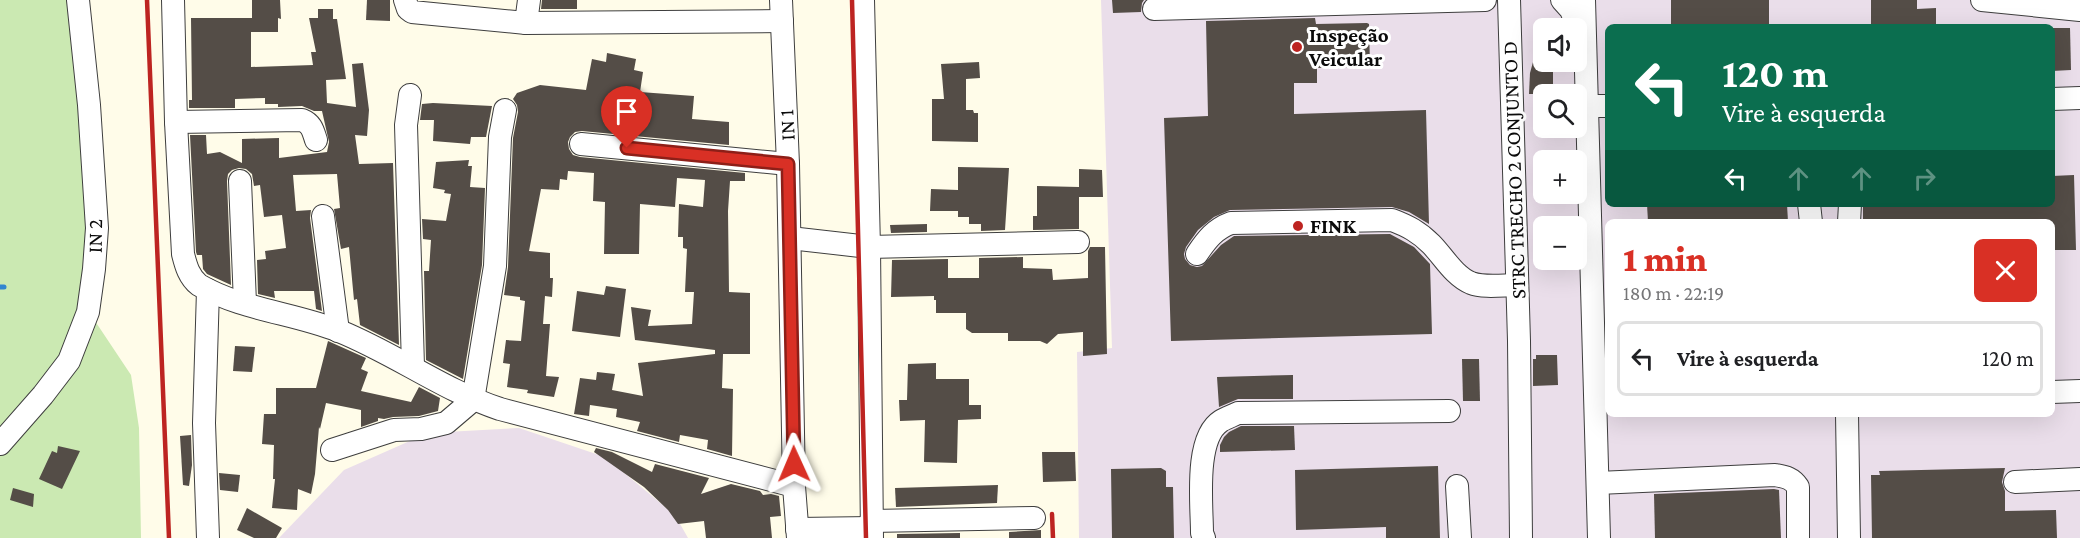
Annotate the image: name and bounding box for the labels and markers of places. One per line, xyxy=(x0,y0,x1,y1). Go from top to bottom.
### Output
place label: Inspeção Veicular xyxy=(1308,23,1389,71)
marker: Inspeção Veicular xyxy=(1290,40,1304,54)
pin xyxy=(601,86,652,148)
place label: FINK xyxy=(1310,214,1356,238)
marker: FINK xyxy=(1291,219,1305,233)

